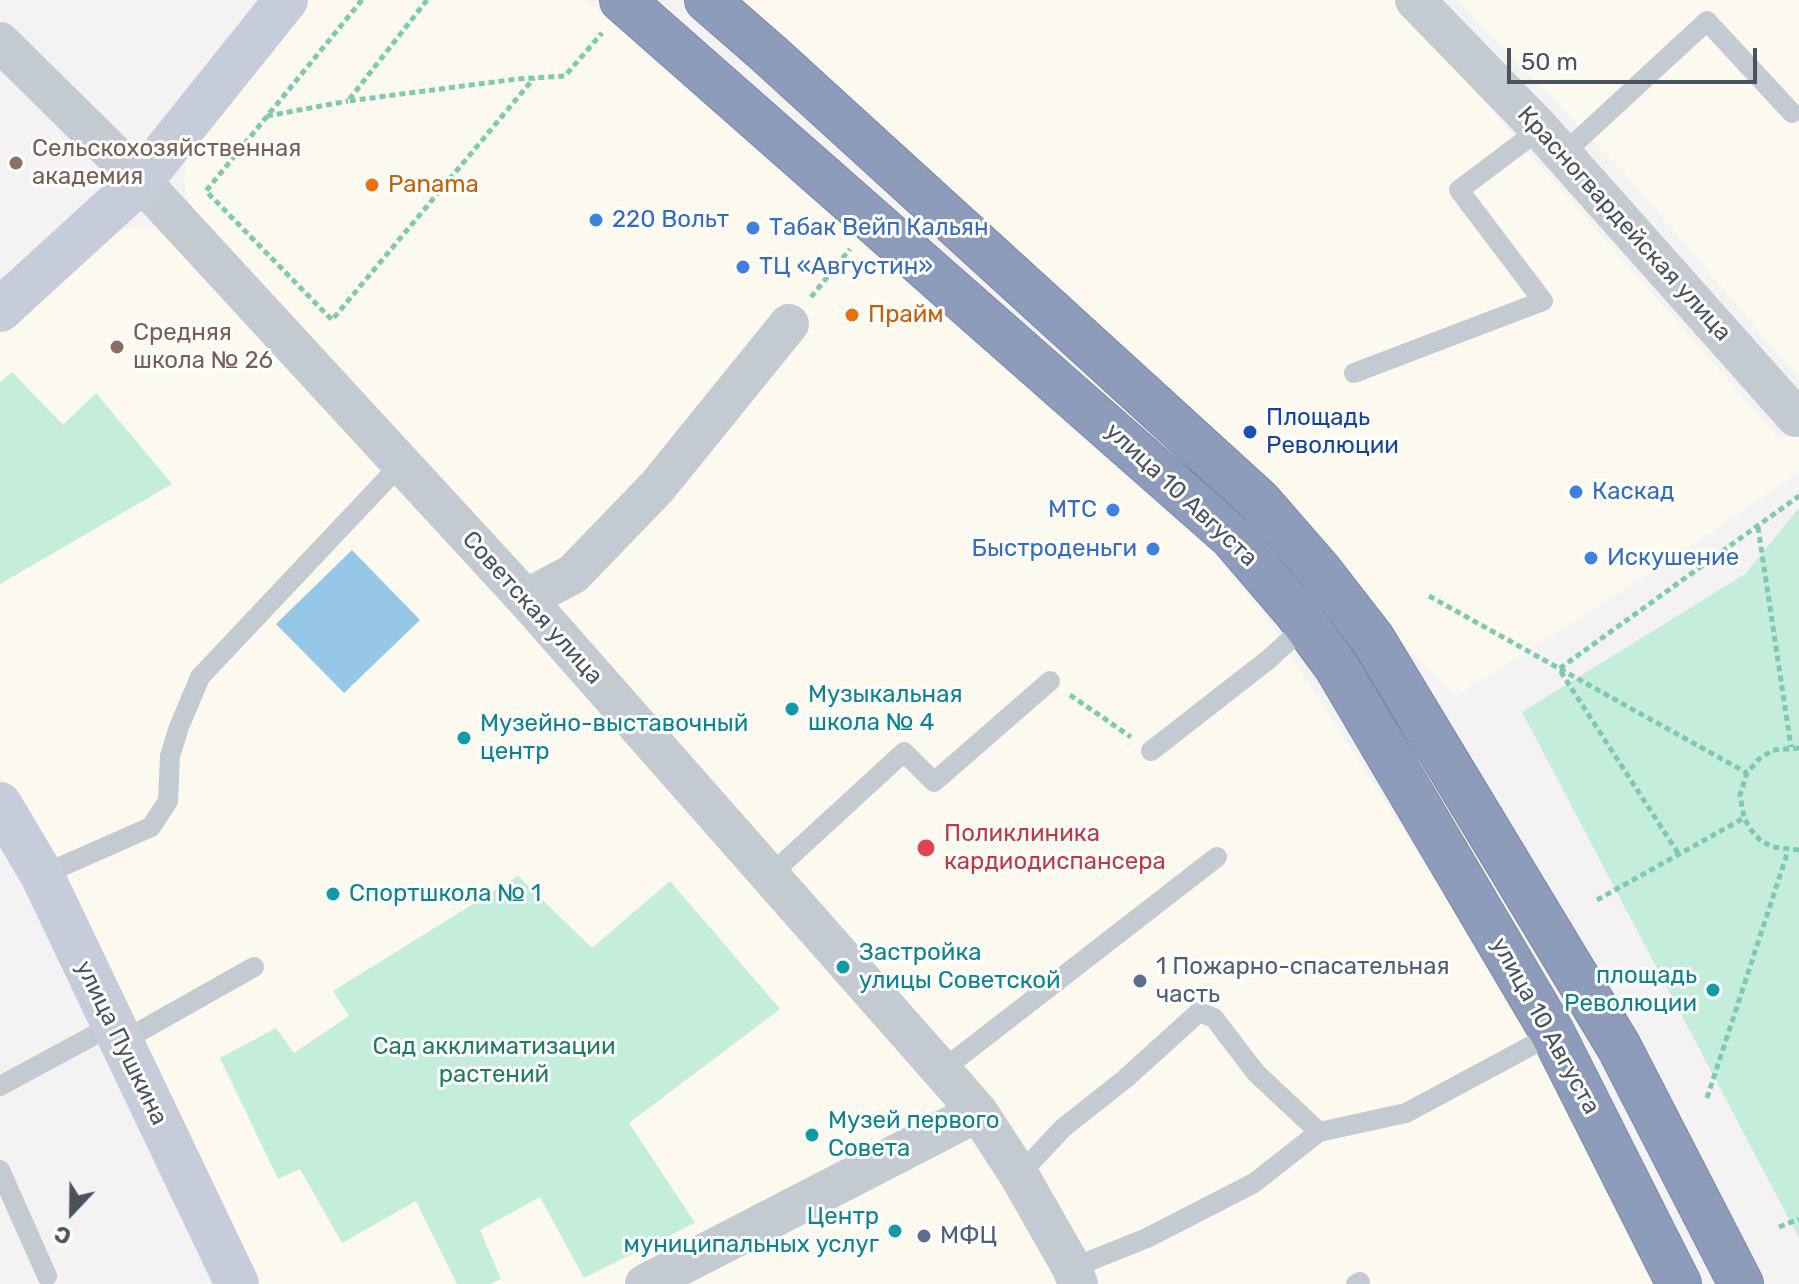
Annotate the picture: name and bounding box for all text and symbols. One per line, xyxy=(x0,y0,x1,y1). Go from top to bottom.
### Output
scale bar xyxy=(1511,32,1761,82)
text: 50 m xyxy=(1521,48,1578,76)
street label: Красногвардейская улица xyxy=(1511,101,1737,347)
place label: Сельскохозяйственная академия xyxy=(32,135,301,191)
marker: Сельскохозяйственная академия xyxy=(7,154,25,172)
place label: Panama xyxy=(388,171,479,199)
marker: Panama xyxy=(363,176,381,194)
place label: 220 Вольт xyxy=(612,206,729,234)
marker: 220 Вольт xyxy=(587,211,605,229)
place label: Табак Вейп Кальян xyxy=(769,214,989,242)
marker: Табак Вейп Кальян xyxy=(744,219,762,237)
place label: ТЦ «Августин» xyxy=(759,253,933,281)
marker: ТЦ «Августин» xyxy=(734,258,752,276)
place label: Прайм xyxy=(868,301,944,329)
marker: Прайм xyxy=(843,306,861,324)
place label: Средняя школа № 26 xyxy=(133,319,273,375)
marker: Средняя школа № 26 xyxy=(108,338,126,356)
place label: Площадь Революции xyxy=(1266,404,1399,460)
street label: улица 10 Августа xyxy=(1099,417,1263,573)
marker: Площадь Революции xyxy=(1241,423,1259,441)
place label: Каскад xyxy=(1592,478,1674,506)
marker: Каскад xyxy=(1567,483,1585,501)
place label: МТС xyxy=(1048,496,1097,524)
marker: МТС xyxy=(1104,501,1122,519)
street label: Советская улица xyxy=(456,525,608,691)
place label: Быстроденьги xyxy=(972,535,1137,563)
marker: Быстроденьги xyxy=(1144,540,1162,558)
place label: Искушение xyxy=(1607,544,1739,572)
marker: Искушение xyxy=(1582,549,1600,567)
place label: Музыкальная школа № 4 xyxy=(808,681,962,737)
marker: Музыкальная школа № 4 xyxy=(783,700,801,718)
place label: Музейно-выставочный центр xyxy=(480,710,748,766)
marker: Музейно-выставочный центр xyxy=(455,729,473,747)
place label: Поликлиника кардиодиспансера xyxy=(944,820,1166,876)
marker: Поликлиника кардиодиспансера xyxy=(915,837,937,859)
place label: Спортшкола № 1 xyxy=(349,880,541,908)
marker: Спортшкола № 1 xyxy=(324,885,342,903)
street label: улица 10 Августа xyxy=(1484,933,1606,1119)
place label: Застройка улицы Советской xyxy=(859,939,1061,995)
place label: 1 Пожарно-спасательная часть xyxy=(1156,953,1450,1009)
street label: улица Пушкина xyxy=(69,956,173,1130)
marker: Застройка улицы Советской xyxy=(834,958,852,976)
place label: площадь Революции xyxy=(1564,962,1697,1018)
marker: 1 Пожарно-спасательная часть xyxy=(1131,972,1149,990)
marker: площадь Революции xyxy=(1704,981,1722,999)
park label: Сад акклиматизации растений xyxy=(372,1033,616,1089)
place label: Музей первого Совета xyxy=(828,1107,999,1163)
marker: Музей первого Совета xyxy=(803,1126,821,1144)
north arrow xyxy=(32,1172,112,1252)
place label: Центр муниципальных услуг xyxy=(624,1203,879,1259)
text: С xyxy=(51,1219,75,1250)
marker: Центр муниципальных услуг xyxy=(886,1222,904,1240)
place label: МФЦ xyxy=(940,1222,997,1250)
marker: МФЦ xyxy=(915,1227,933,1245)

